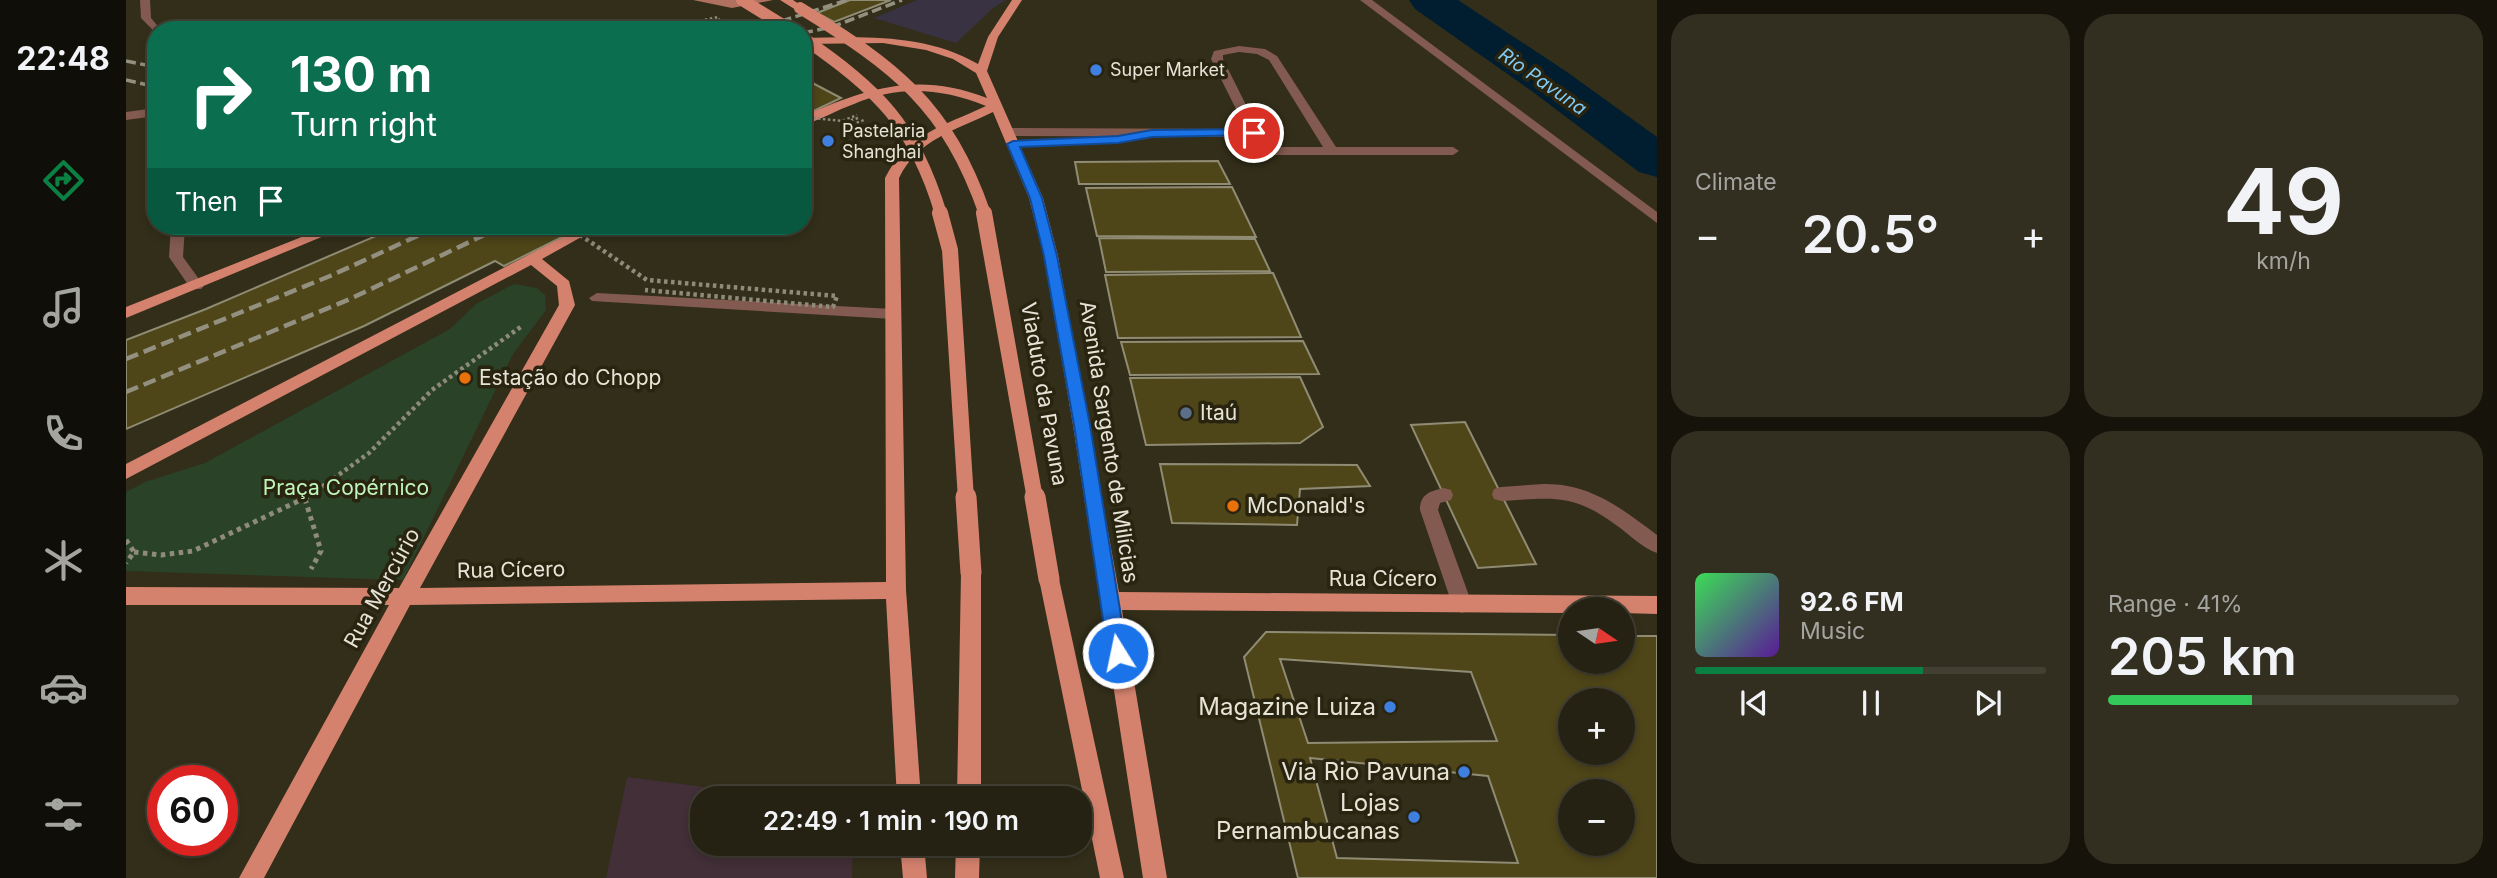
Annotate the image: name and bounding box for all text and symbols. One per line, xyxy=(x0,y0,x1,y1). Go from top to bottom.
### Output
text: 22:48 xyxy=(16,39,110,78)
water label: Rio Pavuna xyxy=(1494,43,1591,120)
text: 130 m xyxy=(290,45,432,104)
icon: right xyxy=(175,49,266,140)
place label: Super Market xyxy=(1110,59,1225,80)
marker: Super Market xyxy=(1088,62,1104,78)
pin xyxy=(1224,103,1284,163)
text: Turn right xyxy=(290,105,437,144)
icon: arrive xyxy=(1235,114,1273,152)
place label: Pastelaria Shanghai xyxy=(842,120,925,162)
marker: Pastelaria Shanghai xyxy=(820,133,836,149)
text: 49 xyxy=(2223,146,2344,256)
icon: directions xyxy=(39,156,88,205)
text: Climate xyxy=(1695,168,1777,196)
icon: arrive xyxy=(252,182,290,220)
text: Then xyxy=(175,186,238,217)
text: 20.5° xyxy=(1802,203,1939,266)
text: − xyxy=(1695,212,1720,258)
text: + xyxy=(2021,212,2046,258)
text: km/h xyxy=(2256,247,2311,275)
icon: music xyxy=(39,283,88,332)
street label: Avenida Sargento de Milícias xyxy=(1075,299,1144,585)
street label: Viaduto da Pavuna xyxy=(1016,300,1073,488)
place label: Estação do Chopp xyxy=(479,365,661,390)
marker: Estação do Chopp xyxy=(457,370,473,386)
place label: Itaú xyxy=(1200,400,1237,425)
marker: Itaú xyxy=(1178,405,1194,421)
icon: phone xyxy=(39,409,88,458)
park label: Praça Copérnico xyxy=(263,475,429,500)
place label: McDonald's xyxy=(1247,493,1365,518)
marker: McDonald's xyxy=(1225,498,1241,514)
street label: Rua Mercúrio xyxy=(338,524,425,652)
icon: climate xyxy=(39,536,88,585)
street label: Rua Cícero xyxy=(457,556,565,583)
street label: Rua Cícero xyxy=(1329,566,1437,591)
text: 92.6 FM xyxy=(1800,586,1904,617)
text: Range · 41% xyxy=(2108,590,2243,618)
north arrow xyxy=(1558,597,1634,674)
map controls xyxy=(1558,597,1635,856)
position arrow xyxy=(1081,616,1155,690)
text: Music xyxy=(1800,617,1865,645)
text: 205 km xyxy=(2108,625,2297,688)
icon: car xyxy=(39,663,88,712)
icon: previous xyxy=(1735,684,1773,722)
icon: pause xyxy=(1852,684,1890,722)
icon: next xyxy=(1969,684,2007,722)
button: + xyxy=(1558,688,1635,765)
place label: Magazine Luiza xyxy=(1198,692,1376,721)
marker: Magazine Luiza xyxy=(1382,699,1398,715)
place label: Via Rio Pavuna xyxy=(1281,757,1450,786)
marker: Via Rio Pavuna xyxy=(1456,764,1472,780)
speed limit sign: 60 xyxy=(147,765,238,856)
button: − xyxy=(1558,779,1635,856)
place label: Lojas Pernambucanas xyxy=(1216,788,1400,845)
icon: filters xyxy=(39,790,88,839)
text: 22:49 · 1 min · 190 m xyxy=(763,805,1019,836)
marker: Lojas Pernambucanas xyxy=(1406,809,1422,825)

